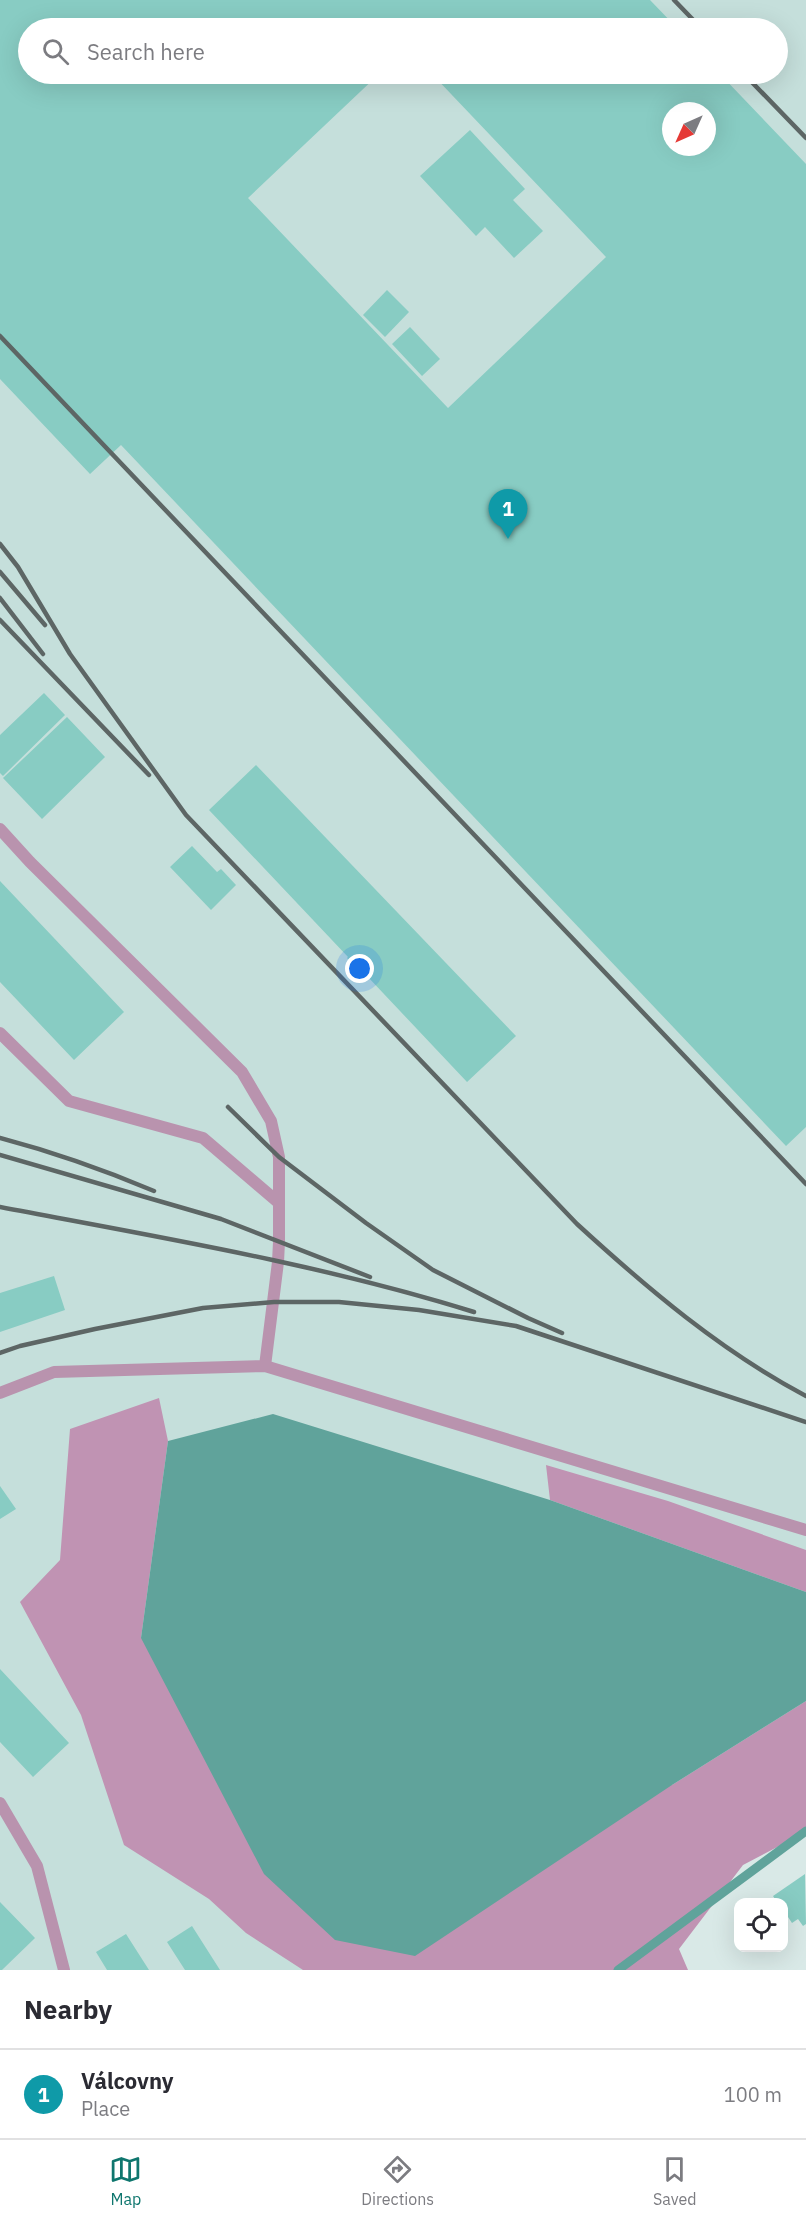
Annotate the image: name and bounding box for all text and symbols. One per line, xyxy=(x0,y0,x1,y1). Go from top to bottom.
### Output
search box xyxy=(18,18,788,84)
icon: search xyxy=(39,35,72,68)
text: Search here xyxy=(87,37,205,66)
north arrow xyxy=(662,102,716,156)
pin: 1 xyxy=(488,490,528,539)
your location xyxy=(345,954,374,983)
map controls xyxy=(734,1898,788,1952)
button: locate xyxy=(734,1898,788,1952)
text: Nearby xyxy=(24,1992,112,2026)
text: Válcovny xyxy=(81,2066,174,2095)
text: 1 xyxy=(38,2081,50,2108)
text: 100 m xyxy=(724,2081,782,2108)
text: Place xyxy=(81,2095,130,2122)
tab: Map xyxy=(109,2153,142,2209)
tab: Directions xyxy=(361,2153,434,2209)
tab: Saved xyxy=(653,2153,697,2209)

